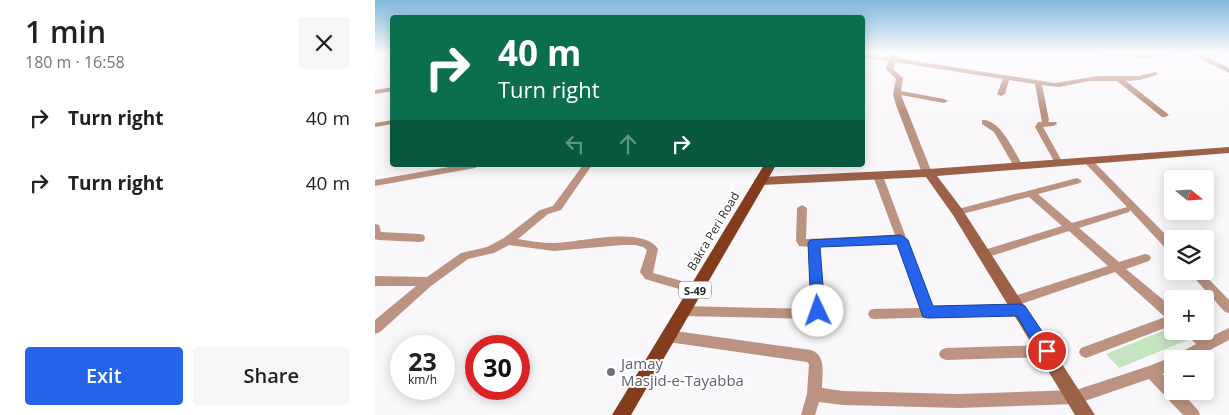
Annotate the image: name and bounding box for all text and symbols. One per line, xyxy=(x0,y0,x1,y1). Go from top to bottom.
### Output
text: 1 min xyxy=(25,11,106,52)
button: close xyxy=(298,17,350,69)
text: 40 m xyxy=(498,29,581,76)
icon: right xyxy=(415,35,480,100)
text: 180 m · 16:58 xyxy=(25,51,125,73)
text: Turn right xyxy=(498,74,600,104)
icon: right xyxy=(25,104,53,132)
text: Turn right xyxy=(68,105,163,131)
text: 40 m xyxy=(306,105,350,131)
icon: left xyxy=(561,130,589,158)
icon: ahead xyxy=(614,130,642,158)
icon: right xyxy=(667,130,695,158)
icon: right xyxy=(25,169,53,197)
text: Turn right xyxy=(68,170,163,196)
text: 40 m xyxy=(306,170,350,196)
north arrow xyxy=(1164,170,1214,220)
map controls xyxy=(1164,170,1214,400)
street label: Bakra Peri Road xyxy=(683,188,743,274)
button: layers xyxy=(1164,230,1214,280)
road number: S-49 xyxy=(679,282,711,298)
position arrow xyxy=(791,284,843,336)
button: + xyxy=(1164,290,1214,340)
pin xyxy=(1026,330,1068,372)
speed limit sign: 30 xyxy=(465,335,530,400)
icon: arrive xyxy=(1033,337,1061,365)
text: 23 xyxy=(408,344,437,378)
button: Exit xyxy=(25,347,183,405)
button: Share xyxy=(193,347,350,405)
button: − xyxy=(1164,350,1214,400)
place label: Jamay Masjid-e-Tayabba xyxy=(619,353,744,390)
marker: Jamay Masjid-e-Tayabba xyxy=(605,366,617,378)
text: km/h xyxy=(408,371,437,388)

